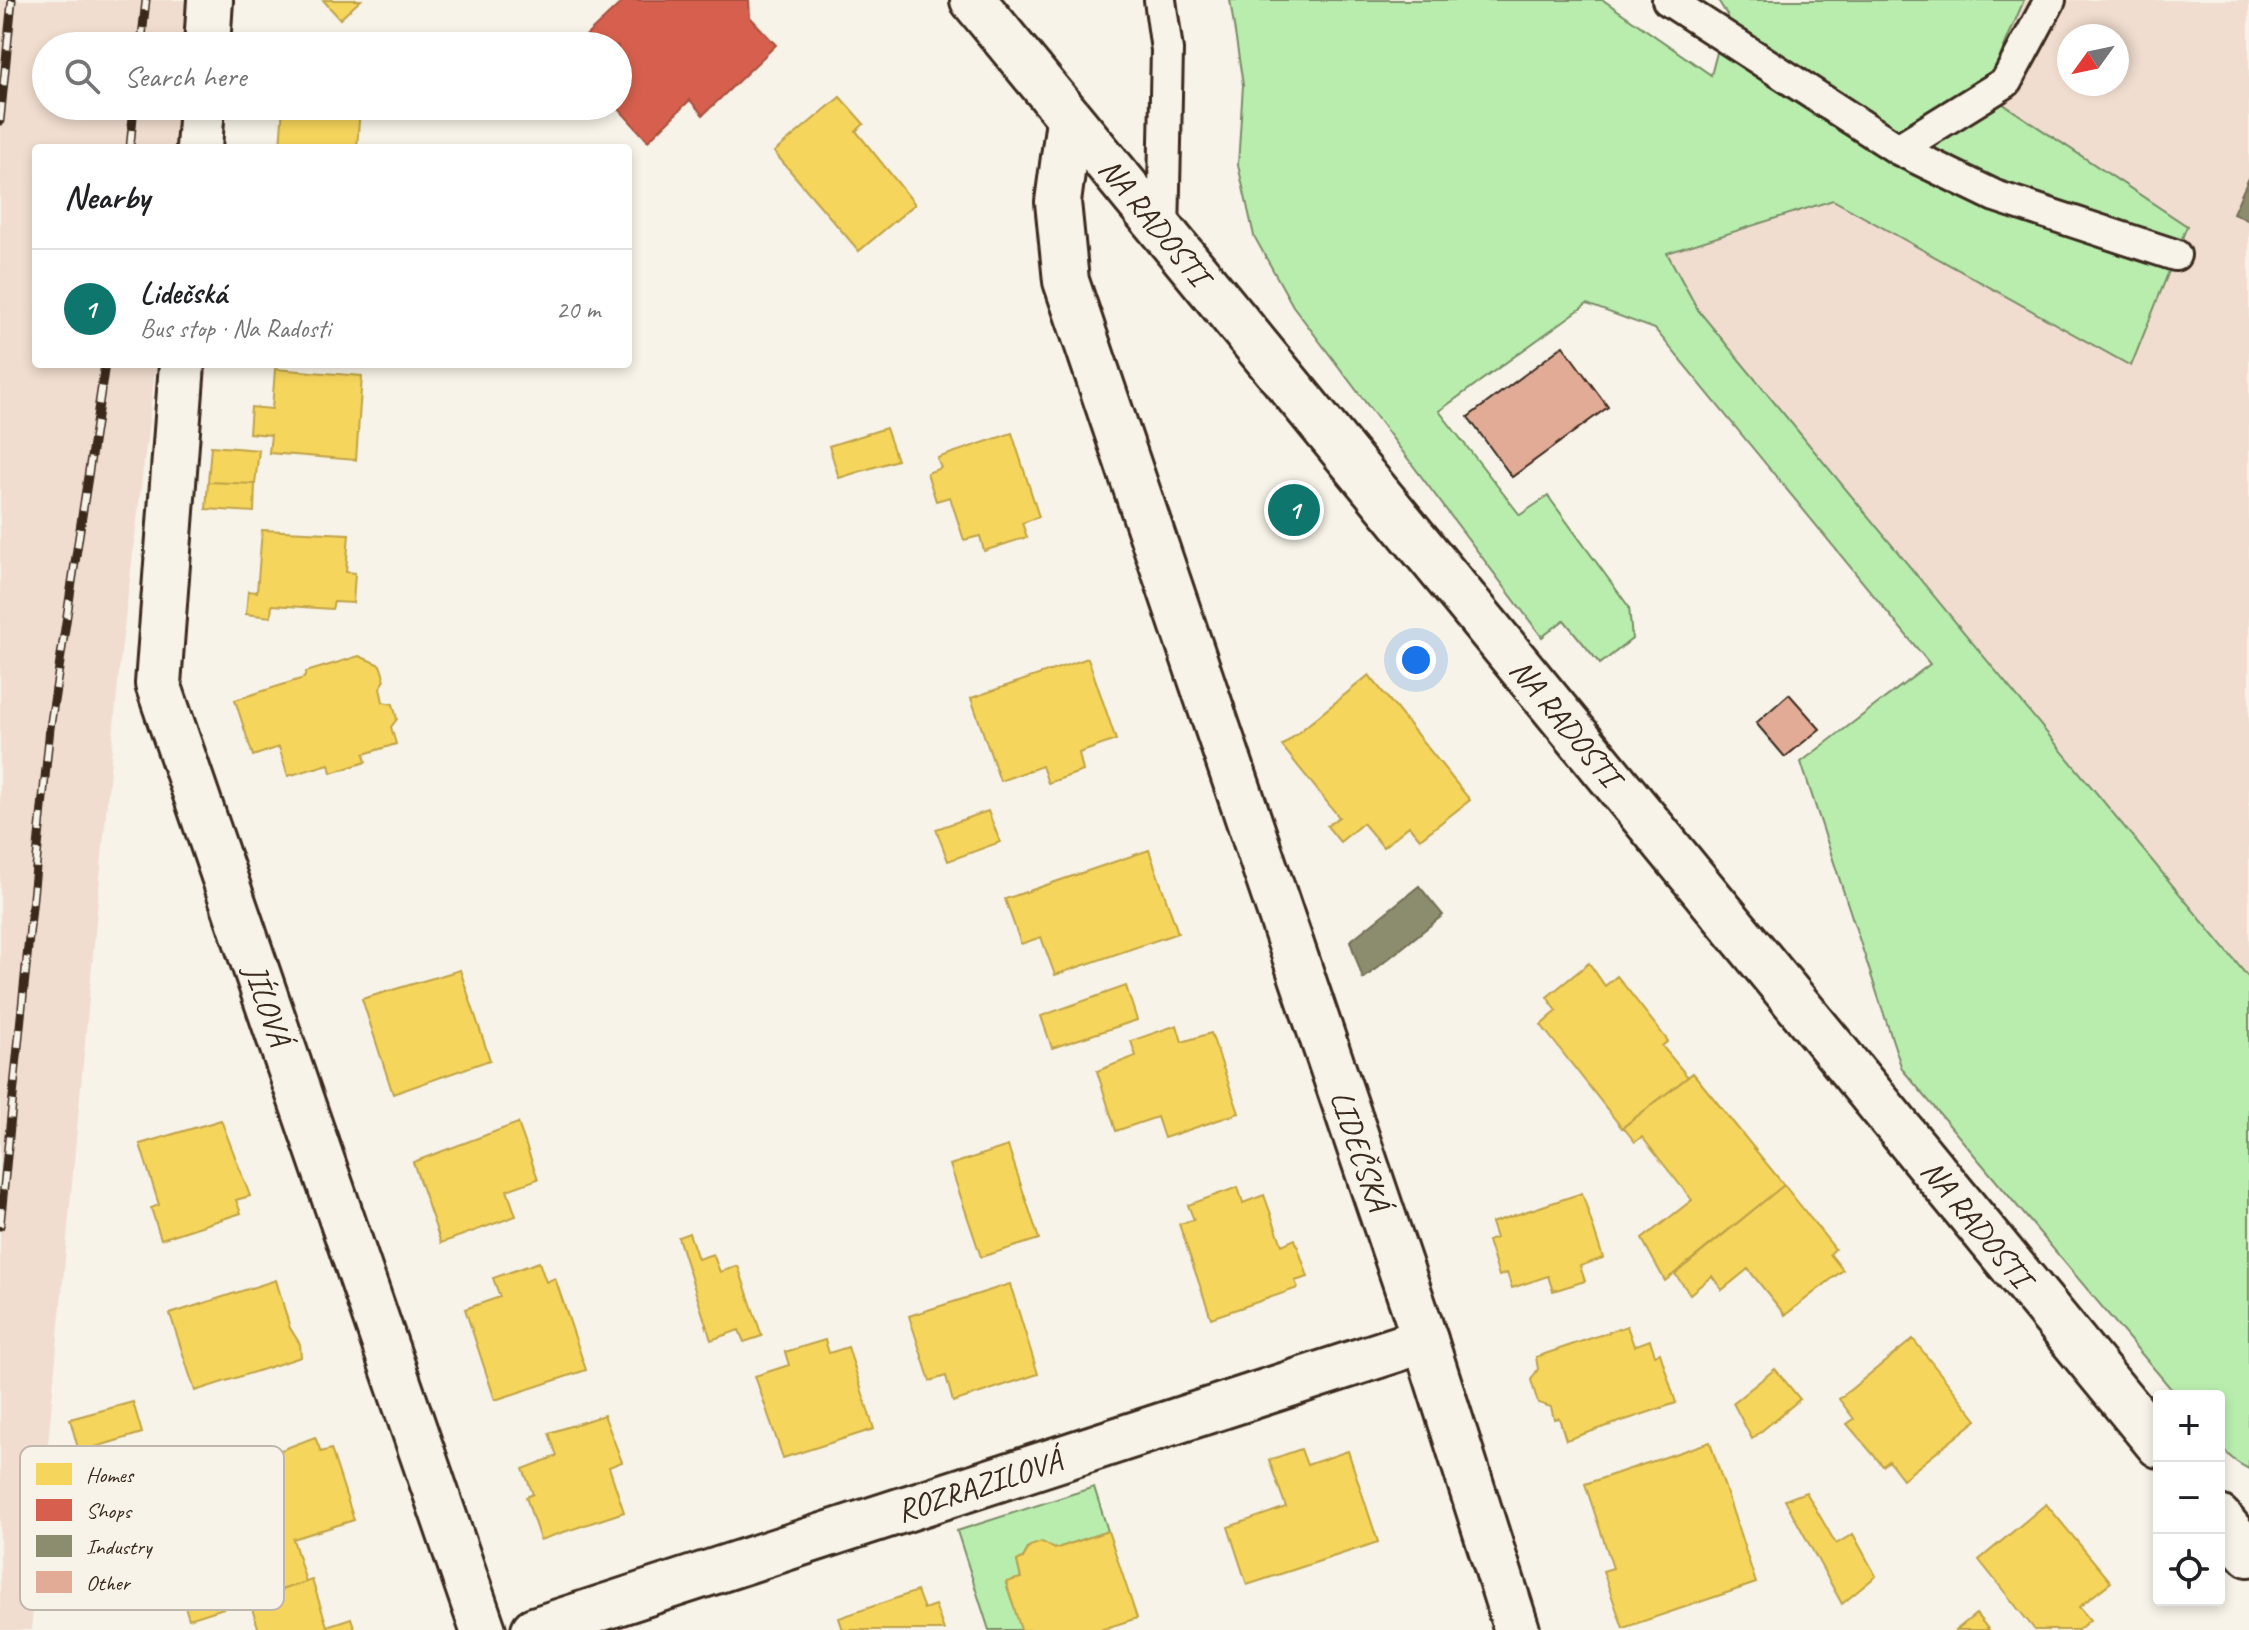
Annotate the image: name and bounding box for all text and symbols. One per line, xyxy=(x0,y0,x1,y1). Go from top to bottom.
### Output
north arrow xyxy=(2057,24,2129,96)
search box xyxy=(32,32,632,120)
icon: search xyxy=(60,54,104,98)
text: Search here xyxy=(124,57,246,95)
street label: NA RADOSTI xyxy=(1090,149,1223,299)
text: Nearby xyxy=(64,175,150,218)
text: Lidečská xyxy=(140,274,227,312)
text: 1 xyxy=(84,293,96,326)
text: 20 m xyxy=(556,293,600,326)
text: Bus stop · Na Radosti xyxy=(140,312,331,345)
pin: 1 xyxy=(1268,480,1320,540)
your location xyxy=(1396,640,1436,680)
street label: NA RADOSTI xyxy=(1501,650,1634,800)
street label: JÍLOVÁ xyxy=(235,957,302,1054)
street label: LIDEČSKÁ xyxy=(1321,1085,1401,1219)
street label: NA RADOSTI xyxy=(1912,1151,2046,1300)
map controls xyxy=(2153,1390,2225,1606)
button: + xyxy=(2153,1390,2225,1462)
street label: ROZRAZILOVÁ xyxy=(891,1438,1070,1531)
legend xyxy=(20,1446,284,1610)
text: Homes xyxy=(86,1461,135,1489)
button: − xyxy=(2153,1462,2225,1534)
text: Shops xyxy=(86,1497,133,1525)
text: Industry xyxy=(86,1533,154,1561)
button: locate xyxy=(2153,1534,2225,1606)
text: Other xyxy=(86,1569,132,1597)

